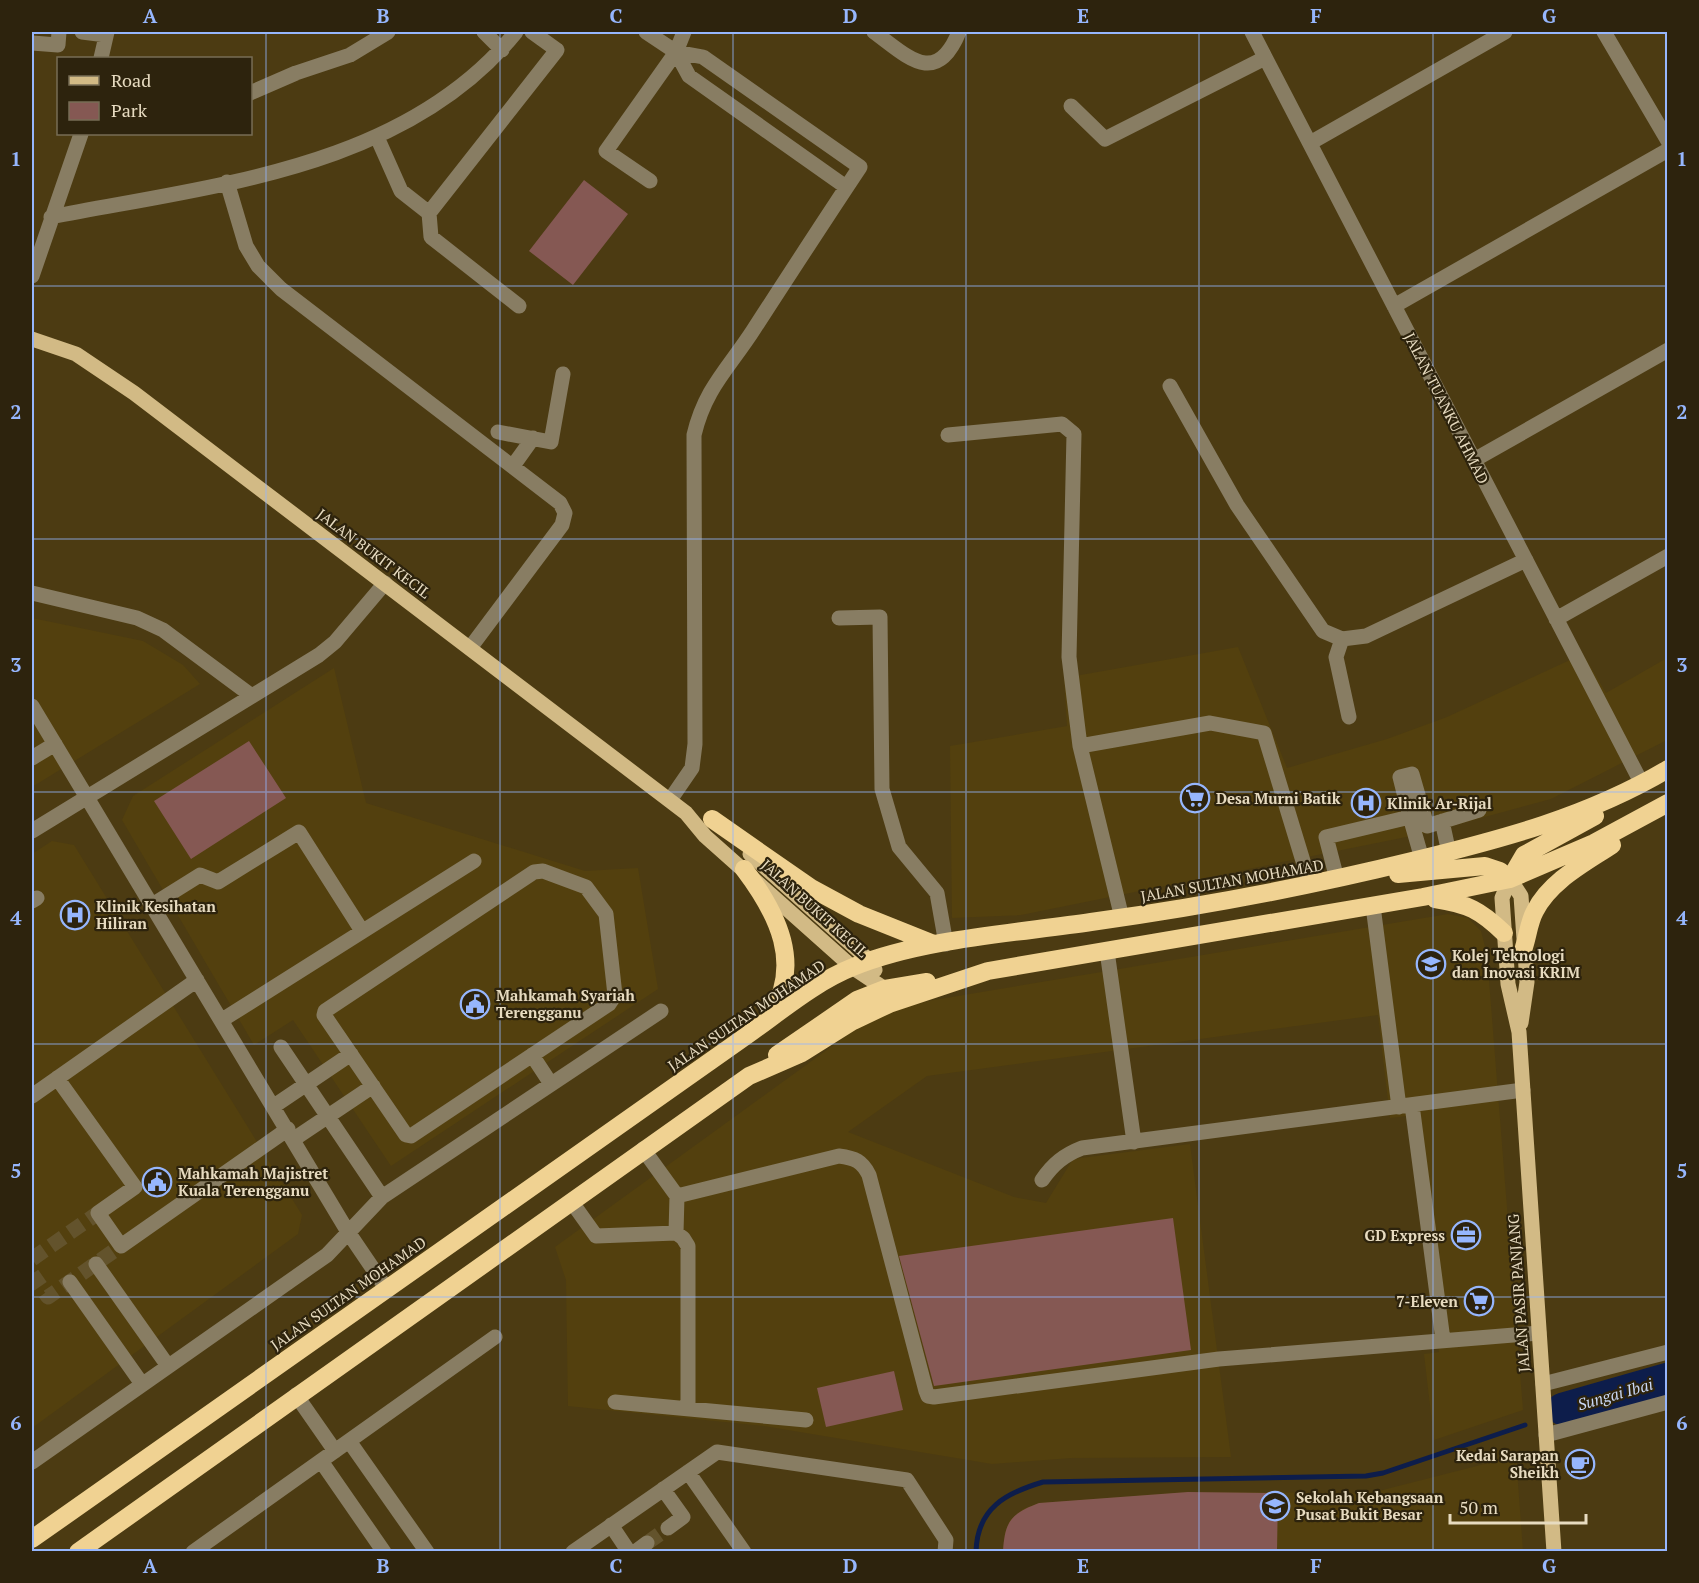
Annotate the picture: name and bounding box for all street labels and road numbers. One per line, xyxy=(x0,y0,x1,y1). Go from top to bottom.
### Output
street label: JALAN TUANKU AHMAD xyxy=(1400,329,1494,487)
street label: JALAN BUKIT KECIL xyxy=(313,504,435,602)
street label: JALAN SULTAN MOHAMAD xyxy=(1139,854,1325,906)
street label: JALAN BUKIT KECIL xyxy=(757,855,873,961)
street label: JALAN SULTAN MOHAMAD xyxy=(664,955,828,1075)
street label: JALAN PASIR PANJANG xyxy=(1502,1212,1534,1373)
street label: JALAN SULTAN MOHAMAD xyxy=(266,1232,430,1354)

